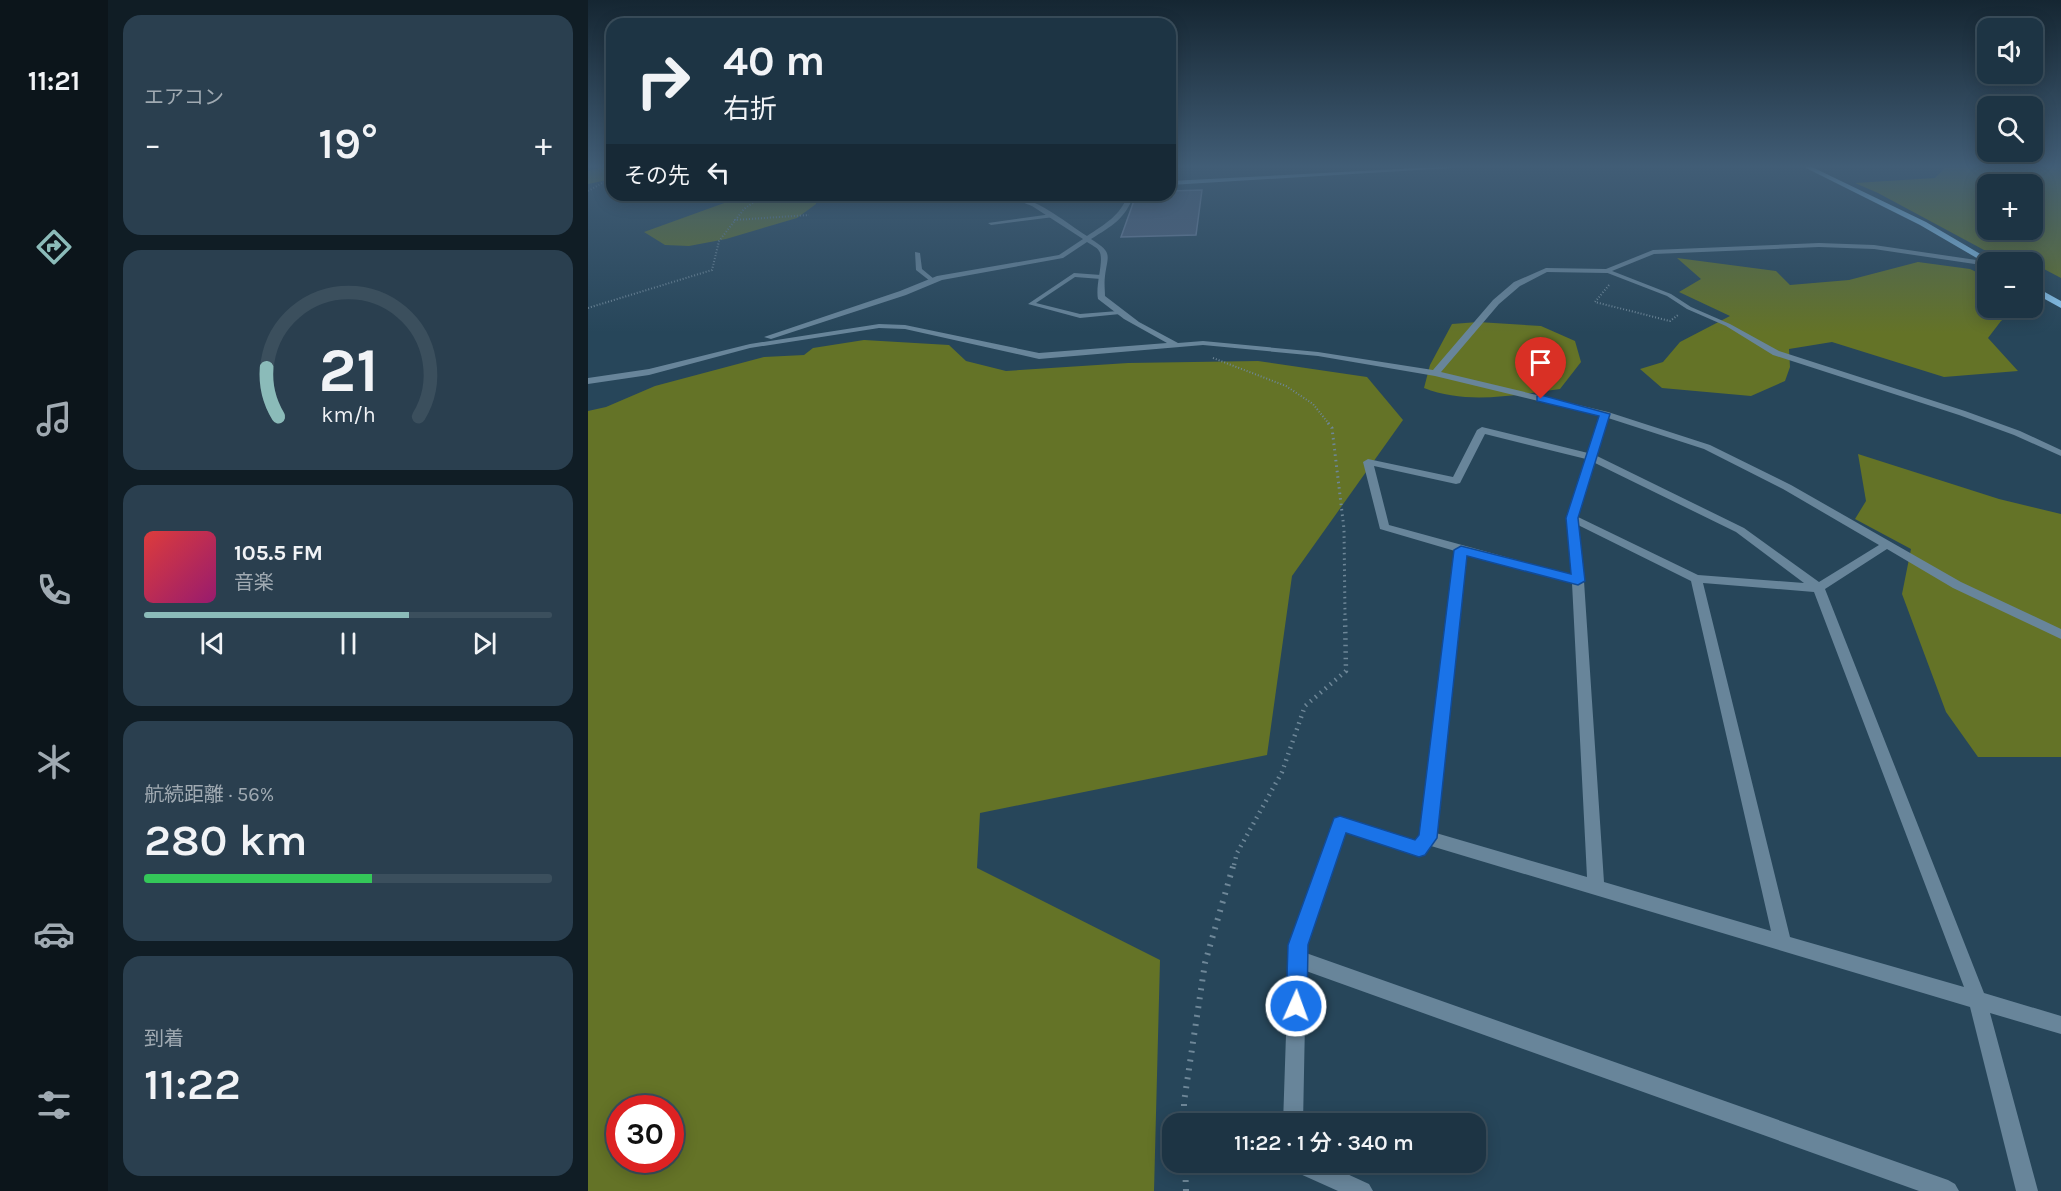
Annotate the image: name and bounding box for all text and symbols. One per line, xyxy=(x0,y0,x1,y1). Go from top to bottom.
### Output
map controls xyxy=(1977,18,2043,318)
button: sound xyxy=(1977,18,2043,84)
text: 40 m xyxy=(723,36,825,86)
icon: right xyxy=(624,42,702,120)
text: 11:21 xyxy=(28,65,80,97)
text: エアコン xyxy=(144,86,224,109)
text: 右折 xyxy=(723,93,777,125)
button: search xyxy=(1977,96,2043,162)
text: 19° xyxy=(318,117,378,169)
text: − xyxy=(144,125,161,163)
text: + xyxy=(535,125,552,163)
icon: left xyxy=(702,156,735,189)
text: その先 xyxy=(624,163,690,189)
button: + xyxy=(1977,174,2043,240)
icon: directions xyxy=(33,226,75,268)
button: − xyxy=(1977,252,2043,318)
text: 21 xyxy=(318,334,378,407)
pin xyxy=(1515,337,1566,399)
icon: arrive xyxy=(1524,346,1557,379)
icon: music xyxy=(33,398,75,440)
text: km/h xyxy=(321,403,375,428)
text: 105.5 FM xyxy=(234,540,323,566)
icon: phone xyxy=(33,569,75,611)
text: 音楽 xyxy=(234,571,274,594)
icon: previous xyxy=(196,627,229,660)
icon: pause xyxy=(332,627,365,660)
icon: next xyxy=(468,627,501,660)
icon: climate xyxy=(33,741,75,783)
text: 航続距離 · 56% xyxy=(144,783,274,806)
text: 280 km xyxy=(144,814,308,866)
icon: car xyxy=(33,913,75,955)
position arrow xyxy=(1264,974,1328,1038)
text: 到着 xyxy=(144,1027,184,1050)
text: 11:22 xyxy=(144,1058,241,1110)
icon: filters xyxy=(33,1084,75,1126)
speed limit sign: 30 xyxy=(606,1095,684,1173)
text: 11:22 · 1 分 · 340 m xyxy=(1234,1130,1414,1156)

